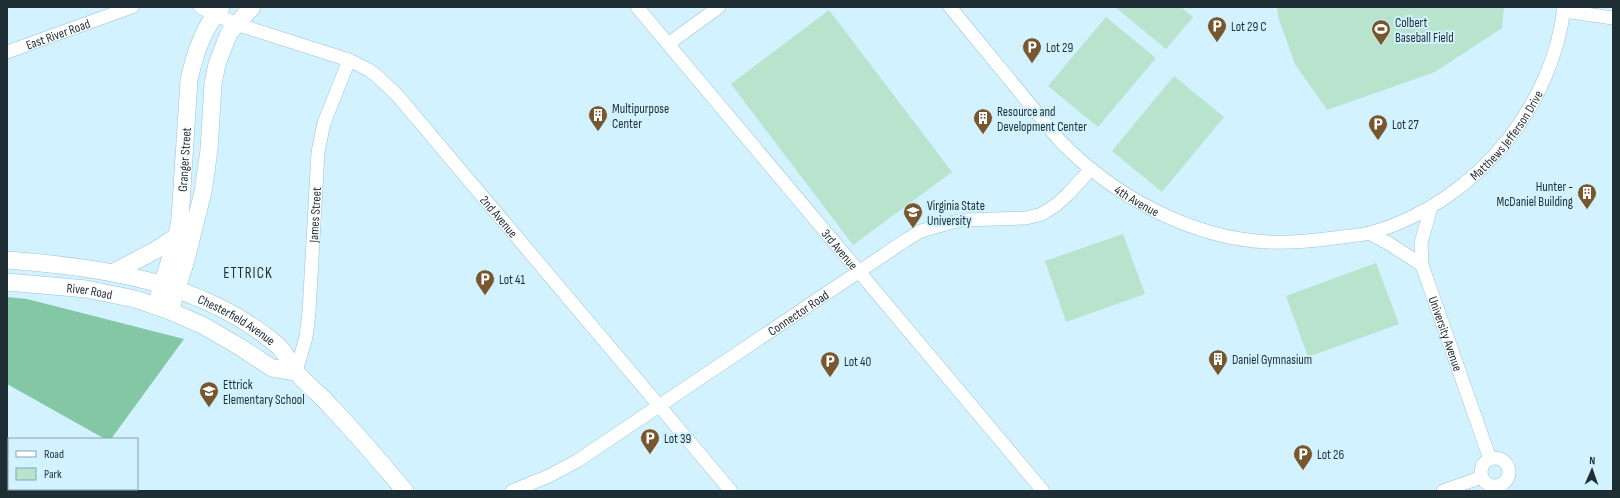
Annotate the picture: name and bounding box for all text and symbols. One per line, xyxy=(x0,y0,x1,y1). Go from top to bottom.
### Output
parking icon: Lot 29 C xyxy=(1206,15,1228,43)
place label: Colbert Baseball Field xyxy=(1395,15,1454,46)
street label: East River Road xyxy=(24,16,92,54)
sports icon: Colbert Baseball Field xyxy=(1370,18,1392,46)
place label: Lot 29 C xyxy=(1231,19,1267,35)
parking icon: Lot 29 xyxy=(1021,36,1043,64)
place label: Lot 29 xyxy=(1046,40,1073,56)
street label: Matthews Jefferson Drive xyxy=(1467,88,1547,184)
place label: Multipurpose Center xyxy=(612,101,669,132)
building icon: Multipurpose Center xyxy=(587,104,609,132)
place label: Resource and Development Center xyxy=(997,104,1087,135)
building icon: Resource and Development Center xyxy=(972,107,994,135)
parking icon: Lot 27 xyxy=(1367,113,1389,141)
place label: Lot 27 xyxy=(1392,117,1419,133)
street label: Granger Street xyxy=(175,127,195,192)
place label: Hunter - McDaniel Building xyxy=(1496,179,1573,210)
street label: 4th Avenue xyxy=(1111,182,1162,220)
building icon: Hunter - McDaniel Building xyxy=(1576,182,1598,210)
street label: James Street xyxy=(306,187,325,244)
street label: 2nd Avenue xyxy=(476,193,521,241)
place label: Virginia State University xyxy=(927,198,985,229)
school or university icon: Virginia State University xyxy=(902,201,924,229)
street label: 3rd Avenue xyxy=(818,226,861,273)
district label: ETTRICK xyxy=(223,264,273,283)
parking icon: Lot 41 xyxy=(474,268,496,296)
place label: Lot 41 xyxy=(499,272,526,288)
street label: River Road xyxy=(66,280,114,303)
street label: Connector Road xyxy=(765,287,832,339)
street label: Chesterfield Avenue xyxy=(195,291,278,349)
street label: University Avenue xyxy=(1425,294,1466,373)
building icon: Daniel Gymnasium xyxy=(1207,348,1229,376)
parking icon: Lot 40 xyxy=(819,350,841,378)
place label: Daniel Gymnasium xyxy=(1232,352,1312,368)
place label: Lot 40 xyxy=(844,354,872,370)
place label: Ettrick Elementary School xyxy=(223,377,305,408)
school or university icon: Ettrick Elementary School xyxy=(198,380,220,408)
parking icon: Lot 39 xyxy=(639,427,661,455)
place label: Lot 39 xyxy=(664,431,692,447)
legend xyxy=(8,438,138,490)
parking icon: Lot 26 xyxy=(1292,443,1314,471)
text: Road xyxy=(44,447,64,462)
place label: Lot 26 xyxy=(1317,447,1344,463)
north arrow xyxy=(1572,450,1612,490)
text: N xyxy=(1589,454,1596,467)
text: Park xyxy=(44,467,62,482)

